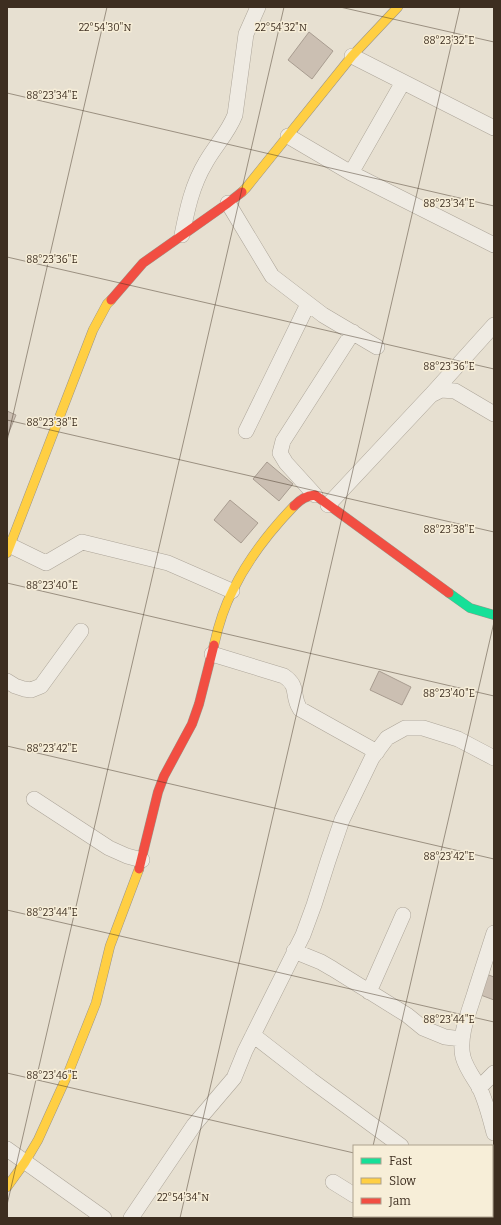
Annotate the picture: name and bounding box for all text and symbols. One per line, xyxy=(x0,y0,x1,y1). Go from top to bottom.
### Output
text: 22°54'30"N xyxy=(79,22,131,34)
text: 22°54'32"N xyxy=(255,22,307,34)
text: 88°23'32"E xyxy=(424,35,474,47)
text: 88°23'34"E xyxy=(26,90,78,102)
text: 88°23'34"E xyxy=(423,198,475,210)
text: 88°23'36"E xyxy=(26,254,78,266)
text: 88°23'36"E xyxy=(423,361,475,373)
text: 88°23'38"E xyxy=(26,417,78,429)
text: 88°23'38"E xyxy=(423,524,475,536)
text: 88°23'40"E xyxy=(26,580,78,592)
text: 88°23'40"E xyxy=(423,688,475,700)
text: 88°23'42"E xyxy=(26,743,78,755)
text: 88°23'42"E xyxy=(423,851,475,863)
text: 88°23'44"E xyxy=(26,907,78,919)
text: 88°23'44"E xyxy=(423,1014,475,1026)
text: 88°23'46"E xyxy=(26,1070,78,1082)
legend xyxy=(353,1145,493,1217)
text: Fast xyxy=(389,1154,413,1168)
text: Slow xyxy=(389,1174,416,1188)
text: 22°54'34"N xyxy=(157,1192,209,1204)
text: Jam xyxy=(388,1194,411,1208)

